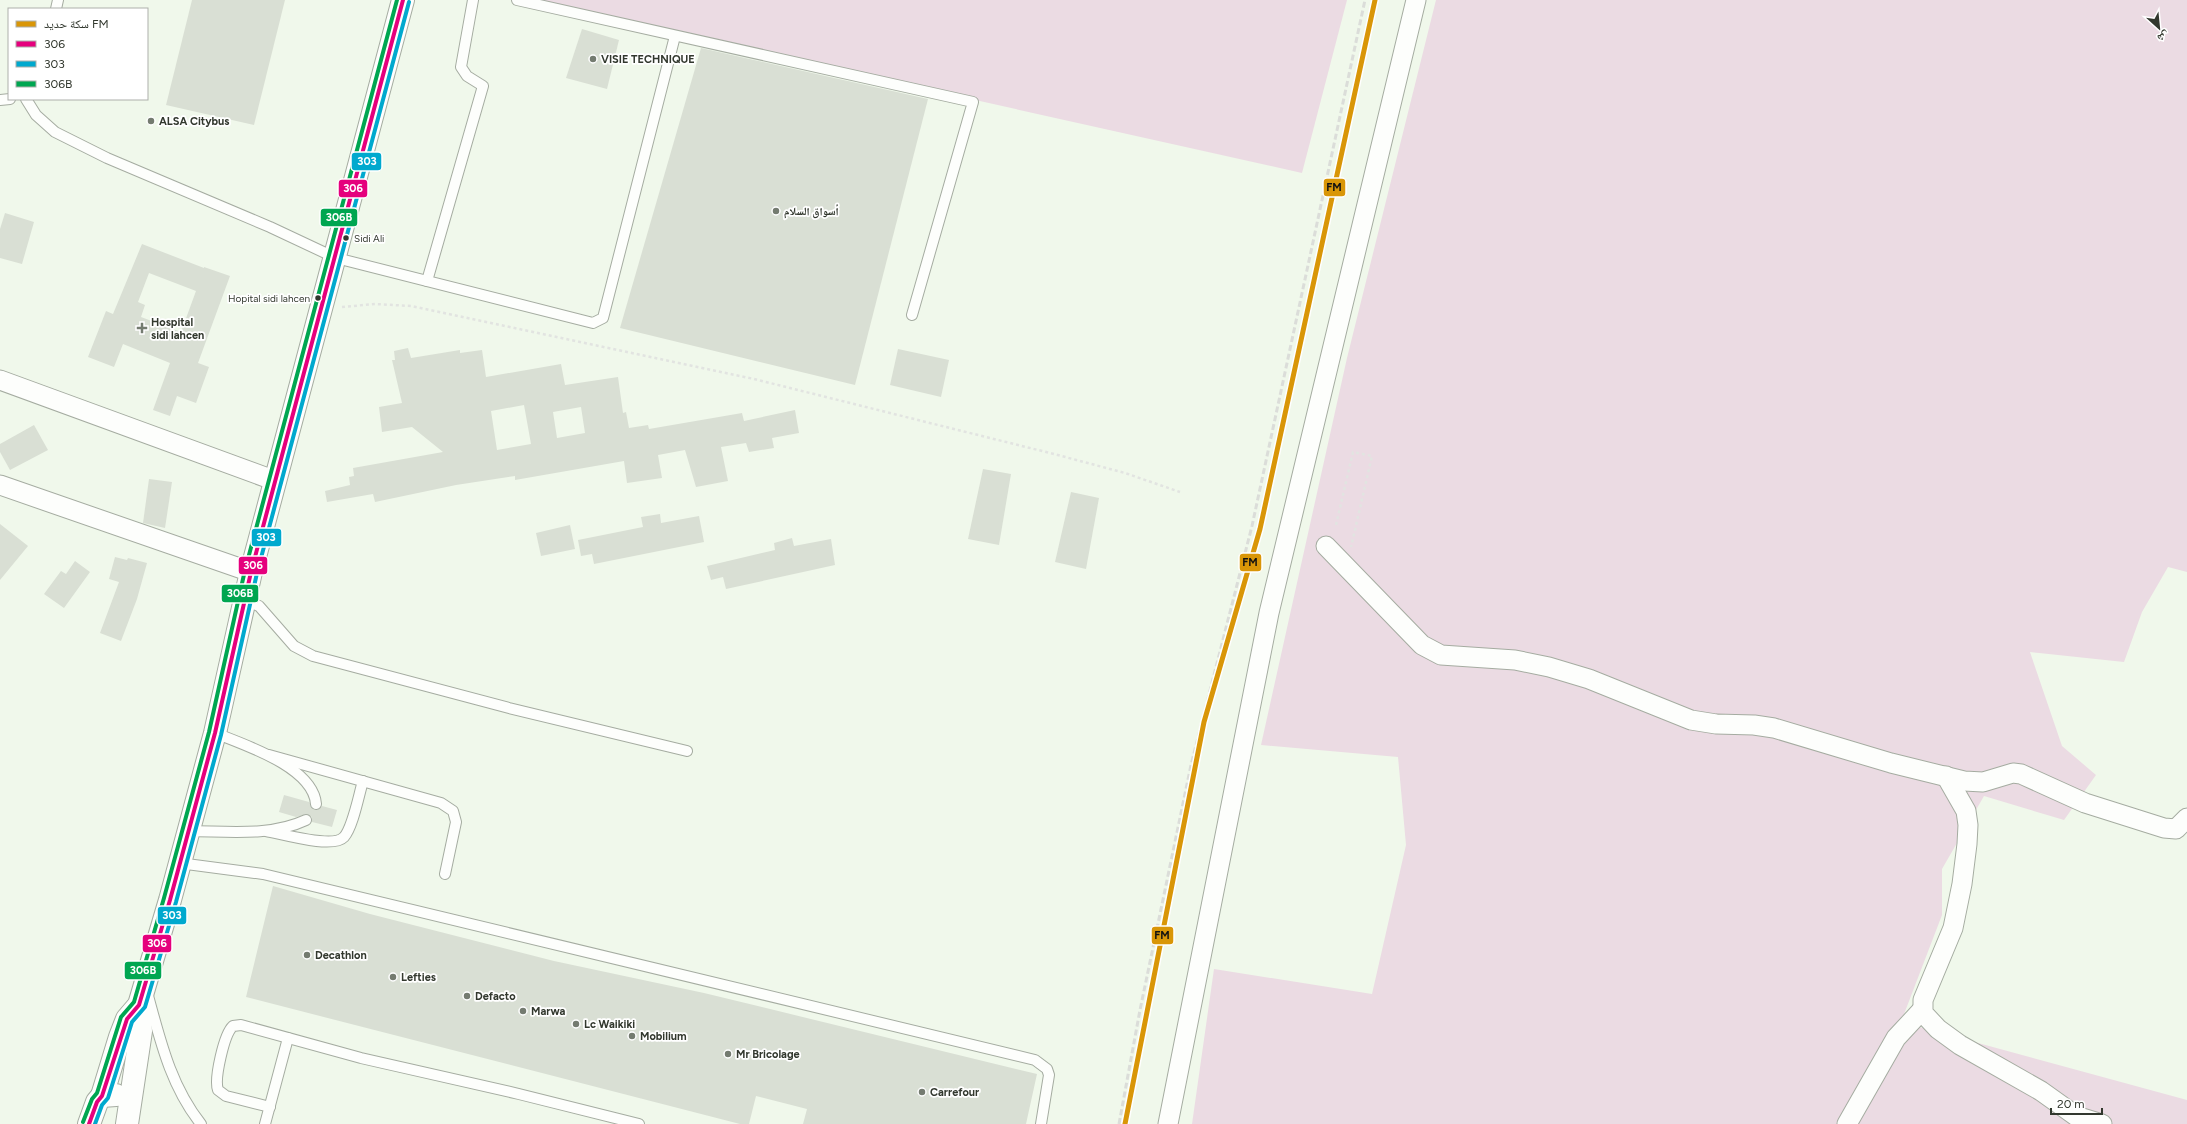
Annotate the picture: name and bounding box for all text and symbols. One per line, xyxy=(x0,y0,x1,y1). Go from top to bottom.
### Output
legend xyxy=(8,8,148,100)
north arrow xyxy=(2139,8,2179,48)
text: سكة حديد FM xyxy=(44,17,109,31)
text: ش xyxy=(2154,27,2171,45)
text: 306 xyxy=(44,37,65,51)
place label: VISIE TECHNIQUE xyxy=(601,53,695,66)
marker: VISIE TECHNIQUE xyxy=(588,54,598,64)
text: 303 xyxy=(44,57,65,71)
text: 306B xyxy=(44,77,72,91)
place label: ALSA Citybus xyxy=(159,115,229,128)
marker: ALSA Citybus xyxy=(146,116,156,126)
line badge: 303 xyxy=(351,152,382,171)
text: 303 xyxy=(357,155,377,168)
line badge: FM xyxy=(1323,178,1346,197)
line badge: 306 xyxy=(338,179,368,198)
text: FM xyxy=(1326,181,1342,194)
text: 306 xyxy=(343,182,363,195)
place label: أسواق السلام xyxy=(784,204,839,219)
marker: أسواق السلام xyxy=(771,206,781,216)
line badge: 306B xyxy=(320,208,358,227)
text: 306B xyxy=(326,211,352,224)
place label: Sidi Ali xyxy=(354,232,384,245)
marker: Sidi Ali xyxy=(341,233,351,243)
place label: Hopital sidi lahcen xyxy=(228,292,310,305)
marker: Hopital sidi lahcen xyxy=(313,293,323,303)
place label: Hospital sidi lahcen xyxy=(151,316,204,342)
marker: Hospital sidi lahcen xyxy=(136,322,148,334)
line badge: 303 xyxy=(251,528,282,547)
text: 303 xyxy=(256,531,276,544)
line badge: FM xyxy=(1239,553,1262,572)
line badge: 306 xyxy=(238,556,268,575)
text: FM xyxy=(1242,556,1258,569)
text: 306 xyxy=(243,559,263,572)
line badge: 306B xyxy=(221,584,259,603)
text: 306B xyxy=(227,587,253,600)
line badge: 303 xyxy=(157,906,187,925)
text: 303 xyxy=(162,909,182,922)
line badge: FM xyxy=(1151,926,1174,945)
text: FM xyxy=(1154,929,1170,942)
line badge: 306 xyxy=(142,934,172,953)
text: 306 xyxy=(147,937,167,950)
place label: Decathlon xyxy=(315,949,367,962)
marker: Decathlon xyxy=(302,950,312,960)
line badge: 306B xyxy=(124,961,162,980)
text: 306B xyxy=(130,964,156,977)
place label: Lefties xyxy=(401,971,436,984)
marker: Lefties xyxy=(388,972,398,982)
place label: Defacto xyxy=(475,990,516,1003)
marker: Defacto xyxy=(462,991,472,1001)
place label: Marwa xyxy=(531,1005,565,1018)
marker: Marwa xyxy=(518,1006,528,1016)
place label: Lc Waikiki xyxy=(584,1018,635,1031)
marker: Lc Waikiki xyxy=(571,1019,581,1029)
place label: Mobilium xyxy=(640,1030,687,1043)
marker: Mobilium xyxy=(627,1031,637,1041)
place label: Mr Bricolage xyxy=(736,1048,800,1061)
marker: Mr Bricolage xyxy=(723,1049,733,1059)
place label: Carrefour xyxy=(930,1086,980,1099)
marker: Carrefour xyxy=(917,1087,927,1097)
scale bar xyxy=(2051,1090,2102,1116)
text: 20 m xyxy=(2057,1097,2085,1111)

